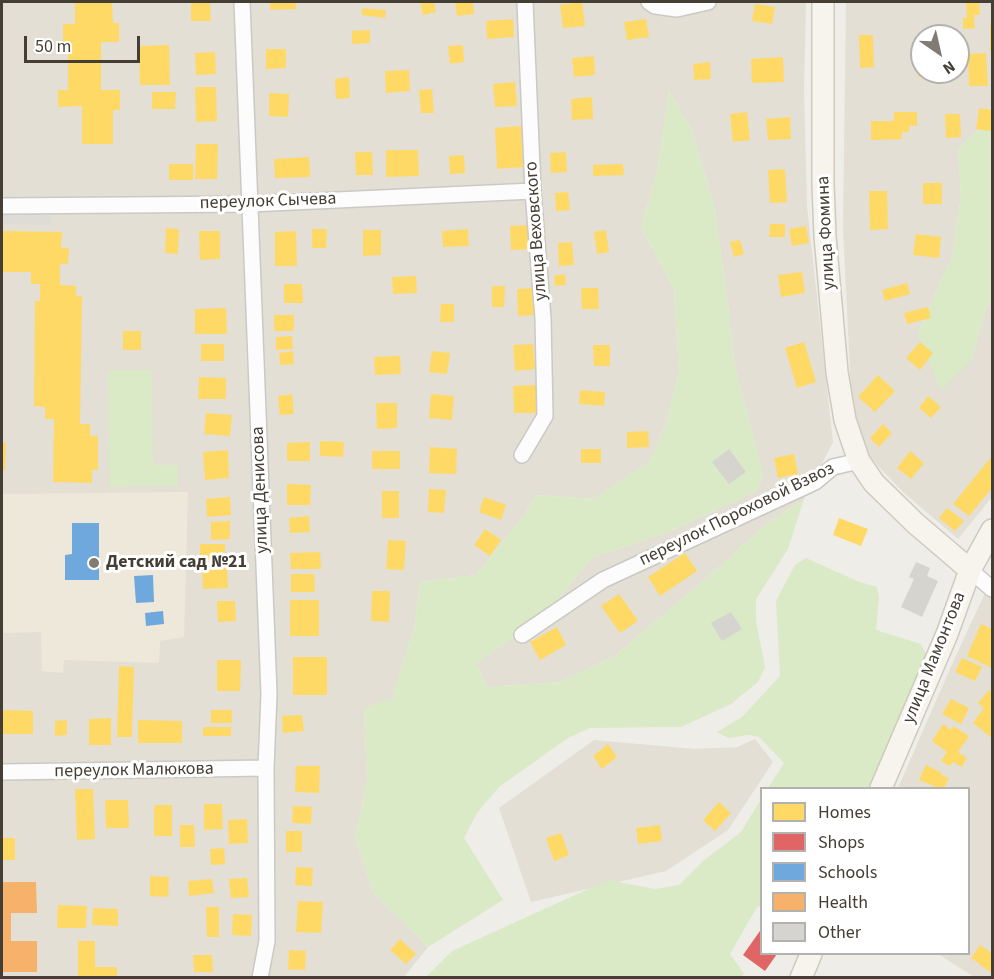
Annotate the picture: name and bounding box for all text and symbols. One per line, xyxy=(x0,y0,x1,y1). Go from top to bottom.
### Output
scale bar xyxy=(27,24,142,62)
north arrow xyxy=(910,24,970,84)
text: 50 m xyxy=(35,34,71,59)
text: N xyxy=(938,55,960,79)
street label: улица Веховского xyxy=(521,161,553,301)
street label: улица Фомина xyxy=(813,175,841,291)
street label: переулок Сычева xyxy=(199,189,337,215)
street label: улица Денисова xyxy=(248,426,274,554)
street label: переулок Пороховой Взвоз xyxy=(636,458,838,572)
place label: Детский сад №21 xyxy=(106,552,247,574)
marker: Детский сад №21 xyxy=(87,556,101,570)
street label: улица Мамонтова xyxy=(899,589,971,727)
street label: переулок Малюкова xyxy=(54,759,214,783)
legend xyxy=(760,787,970,955)
text: Homes xyxy=(818,800,871,825)
text: Shops xyxy=(818,830,865,855)
text: Schools xyxy=(818,860,877,885)
text: Health xyxy=(818,890,868,915)
text: Other xyxy=(818,920,861,945)

